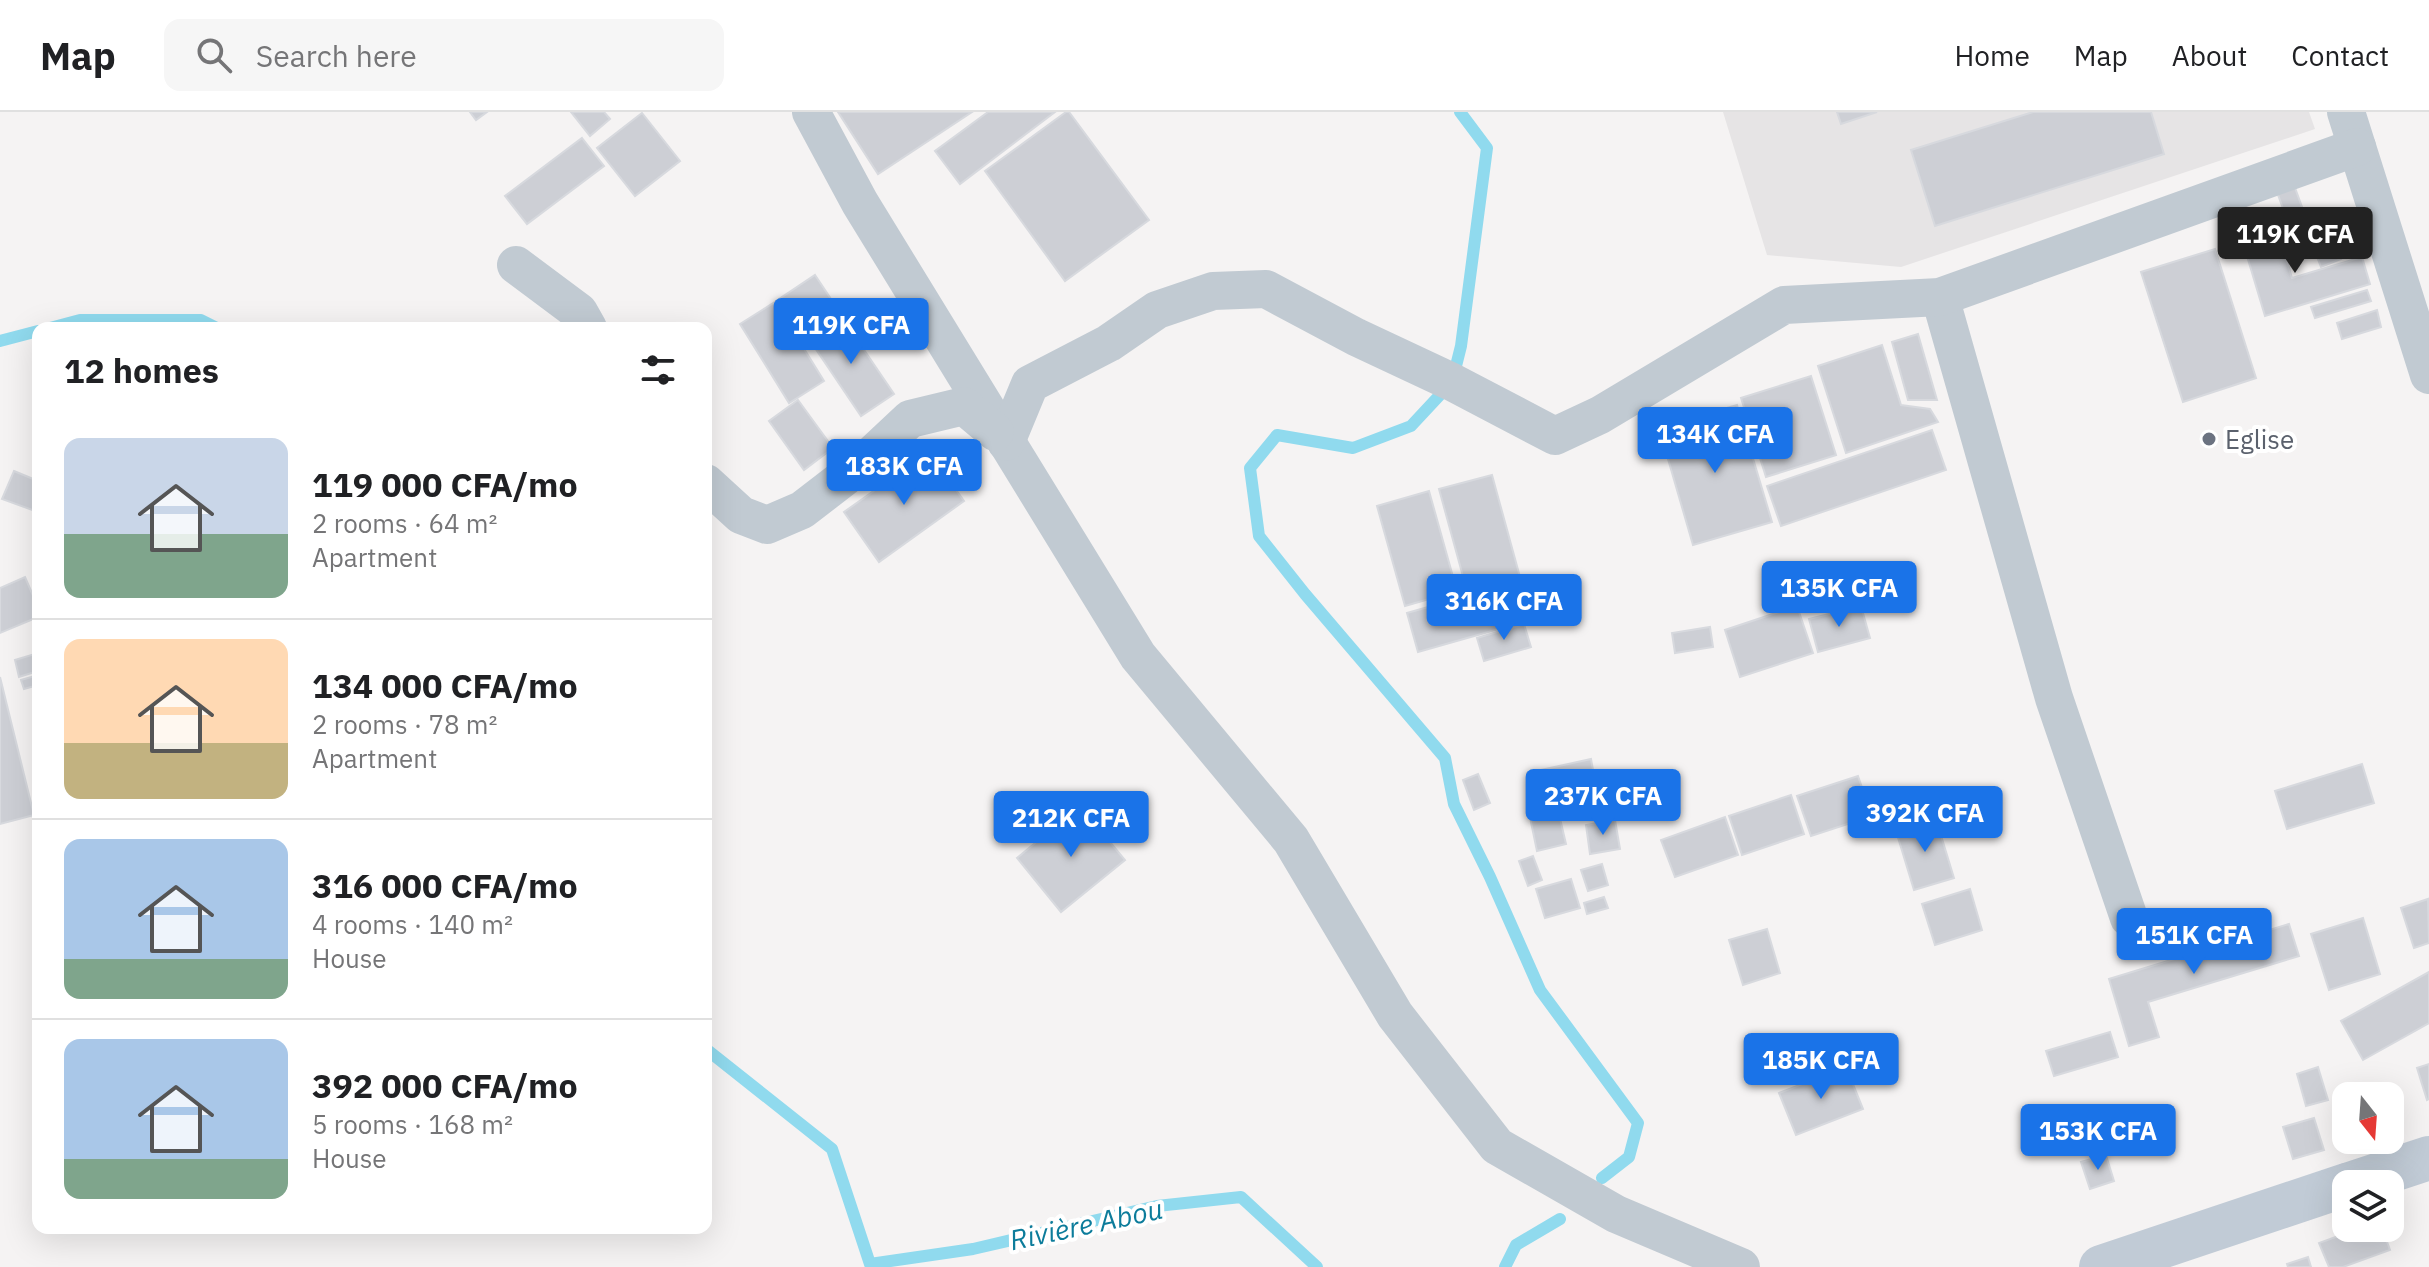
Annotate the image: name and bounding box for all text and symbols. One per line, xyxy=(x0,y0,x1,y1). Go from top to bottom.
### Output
search box xyxy=(164,19,724,91)
text: Map xyxy=(40,31,116,80)
icon: search xyxy=(192,33,236,77)
text: Search here xyxy=(256,36,417,75)
text: Home xyxy=(1954,37,2030,74)
text: Map xyxy=(2074,37,2128,74)
text: About xyxy=(2172,37,2247,74)
text: Contact xyxy=(2291,37,2389,74)
pin: 119K CFA xyxy=(2212,207,2378,275)
text: 119K CFA xyxy=(2236,216,2354,250)
pin: 119K CFA xyxy=(768,298,934,366)
text: 119K CFA xyxy=(792,307,910,341)
text: 12 homes xyxy=(64,348,219,392)
icon: filters xyxy=(636,348,680,392)
pin: 134K CFA xyxy=(1632,407,1798,475)
text: 134K CFA xyxy=(1656,416,1774,450)
place label: Eglise xyxy=(2225,422,2294,456)
marker: Eglise xyxy=(2200,430,2218,448)
pin: 183K CFA xyxy=(821,439,987,507)
text: 183K CFA xyxy=(845,448,963,482)
text: 119 000 CFA/mo xyxy=(312,462,578,506)
icon: home xyxy=(128,470,224,566)
text: 2 rooms · 64 m² xyxy=(312,506,497,540)
text: Apartment xyxy=(312,540,437,574)
pin: 135K CFA xyxy=(1756,561,1922,629)
text: 135K CFA xyxy=(1780,570,1898,604)
pin: 316K CFA xyxy=(1421,574,1587,642)
text: 316K CFA xyxy=(1445,583,1563,617)
text: 134 000 CFA/mo xyxy=(312,663,578,707)
icon: home xyxy=(128,671,224,767)
text: 2 rooms · 78 m² xyxy=(312,707,497,741)
text: Apartment xyxy=(312,741,437,775)
pin: 237K CFA xyxy=(1520,769,1686,837)
text: 237K CFA xyxy=(1544,778,1662,812)
pin: 392K CFA xyxy=(1842,786,2008,854)
pin: 212K CFA xyxy=(988,791,1154,859)
text: 392K CFA xyxy=(1866,795,1984,829)
text: 212K CFA xyxy=(1012,800,1130,834)
text: 316 000 CFA/mo xyxy=(312,863,578,907)
icon: home xyxy=(128,871,224,967)
text: 4 rooms · 140 m² xyxy=(312,907,513,941)
pin: 151K CFA xyxy=(2111,908,2277,976)
text: 151K CFA xyxy=(2135,917,2253,951)
text: House xyxy=(312,941,387,975)
pin: 185K CFA xyxy=(1738,1033,1904,1101)
text: 185K CFA xyxy=(1762,1042,1880,1076)
text: 392 000 CFA/mo xyxy=(312,1063,578,1107)
icon: home xyxy=(128,1071,224,1167)
north arrow xyxy=(2332,1082,2404,1154)
map controls xyxy=(2332,1082,2404,1242)
pin: 153K CFA xyxy=(2015,1104,2181,1172)
text: 5 rooms · 168 m² xyxy=(312,1107,513,1141)
text: 153K CFA xyxy=(2039,1113,2157,1147)
text: House xyxy=(312,1141,387,1175)
button: layers xyxy=(2332,1170,2404,1242)
water label: Rivière Abou xyxy=(1006,1190,1166,1258)

